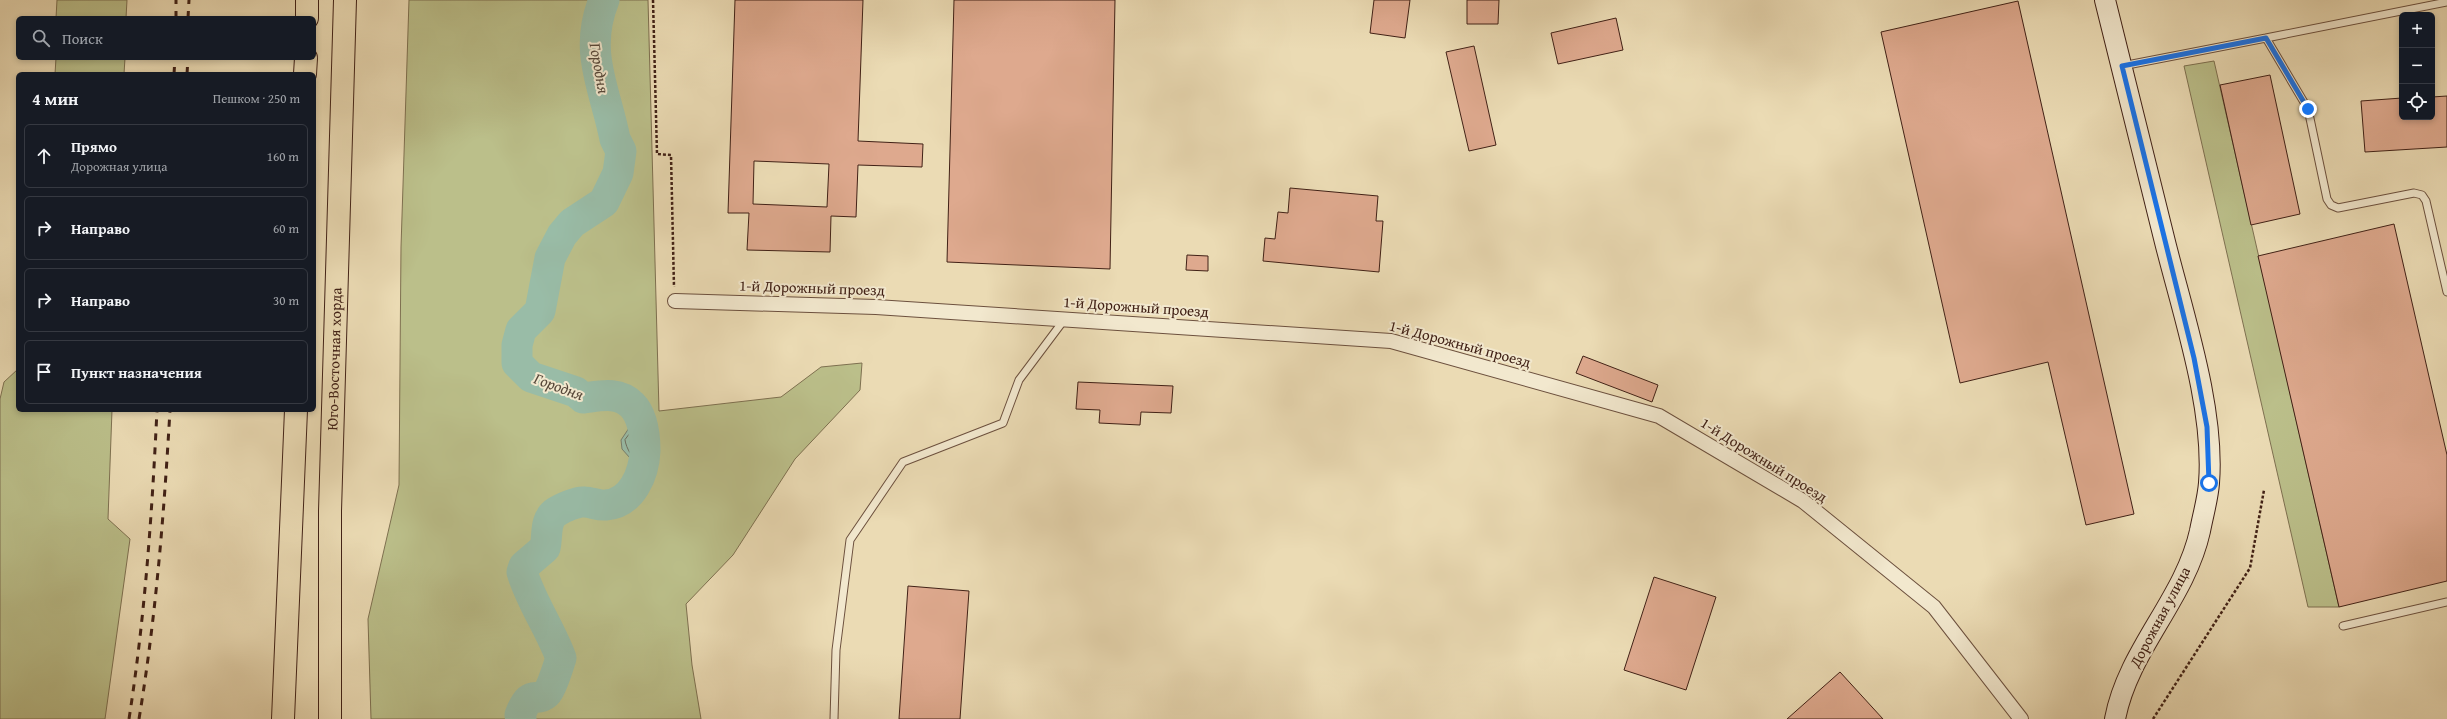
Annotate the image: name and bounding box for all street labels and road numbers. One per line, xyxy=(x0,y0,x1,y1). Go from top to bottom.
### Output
street label: 1-й Дорожный проезд xyxy=(739,274,885,301)
street label: Юго-Восточная хорда xyxy=(321,286,347,431)
street label: 1-й Дорожный проезд xyxy=(1063,291,1210,322)
street label: 1-й Дорожный проезд xyxy=(1387,314,1533,373)
street label: 1-й Дорожный проезд xyxy=(1697,412,1832,507)
street label: Дорожная улица xyxy=(2124,562,2195,672)

